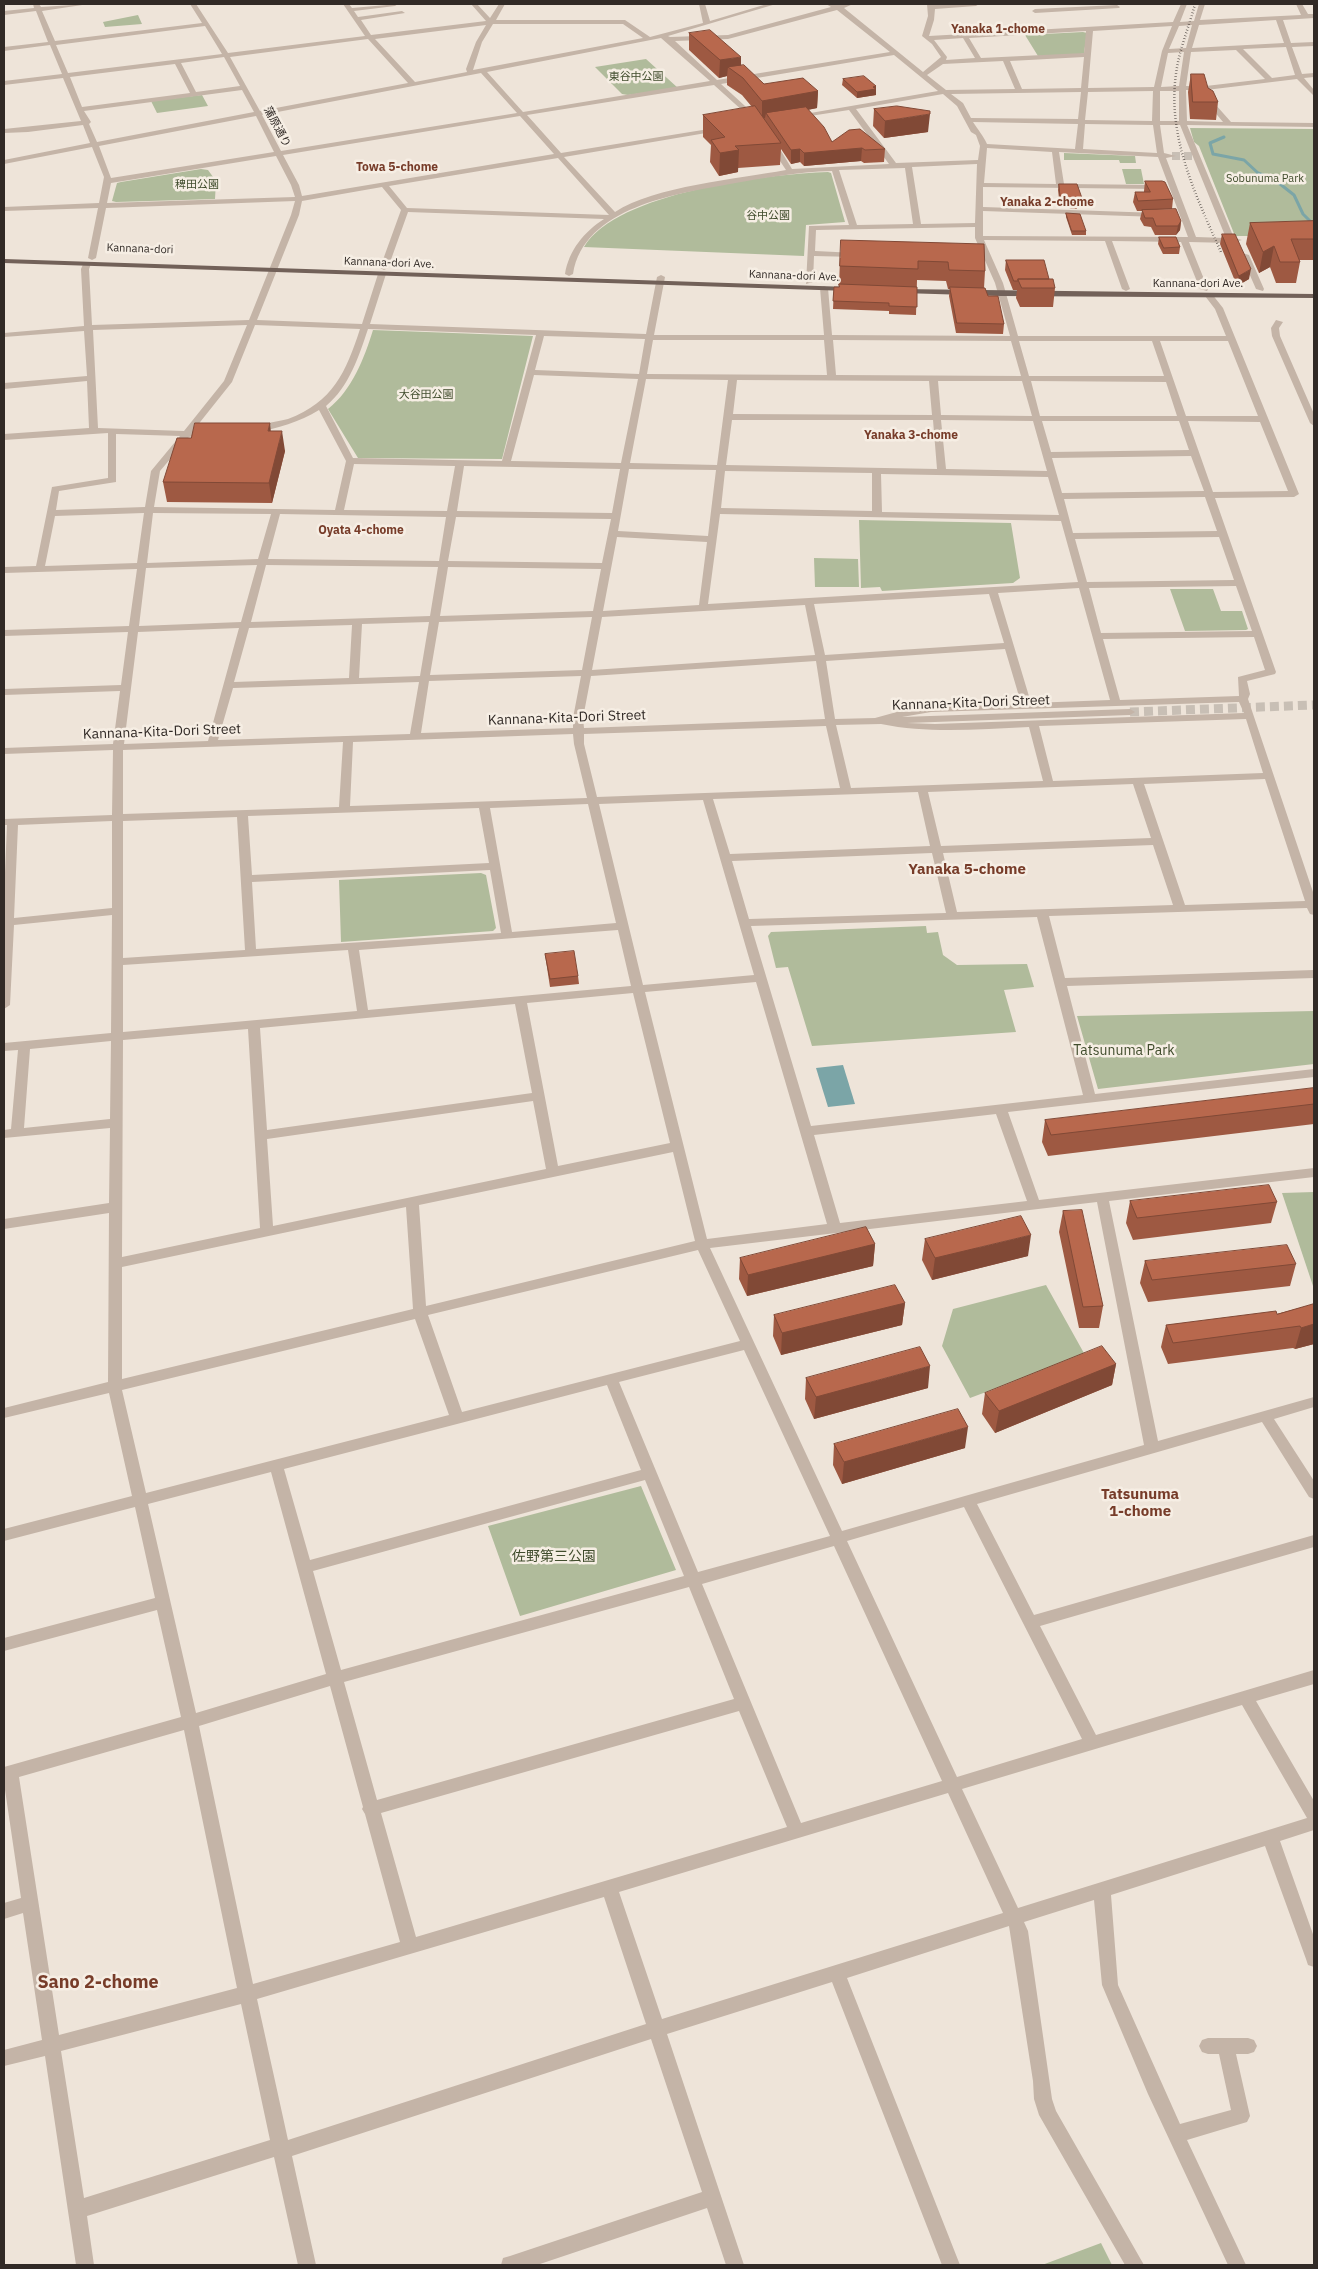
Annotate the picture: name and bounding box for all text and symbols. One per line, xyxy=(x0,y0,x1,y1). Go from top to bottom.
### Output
district label: Yanaka 1-chome xyxy=(951,23,1045,37)
park label: 東谷中公園 xyxy=(609,70,663,84)
street label: 蒲原通り xyxy=(261,104,293,150)
district label: Towa 5-chome xyxy=(356,161,438,175)
park label: Sobunuma Park xyxy=(1226,172,1304,186)
park label: 稗田公園 xyxy=(175,178,219,192)
district label: Yanaka 2-chome xyxy=(1000,196,1094,210)
park label: 谷中公園 xyxy=(746,209,790,223)
street label: Kannana-dori xyxy=(106,241,174,257)
street label: Kannana-dori Ave. xyxy=(344,255,434,271)
street label: Kannana-dori Ave. xyxy=(749,268,839,284)
street label: Kannana-dori Ave. xyxy=(1153,277,1243,291)
park label: 大谷田公園 xyxy=(399,388,453,402)
district label: Yanaka 3-chome xyxy=(864,429,958,443)
district label: Oyata 4-chome xyxy=(318,524,404,538)
street label: Kannana-Kita-Dori Street xyxy=(892,692,1050,714)
street label: Kannana-Kita-Dori Street xyxy=(488,707,646,729)
street label: Kannana-Kita-Dori Street xyxy=(83,721,241,743)
district label: Yanaka 5-chome xyxy=(908,861,1026,879)
park label: Tatsunuma Park xyxy=(1073,1043,1175,1059)
district label: Tatsunuma 1-chome xyxy=(1101,1486,1179,1521)
park label: 佐野第三公園 xyxy=(512,1549,596,1565)
district label: Sano 2-chome xyxy=(37,1972,159,1994)

